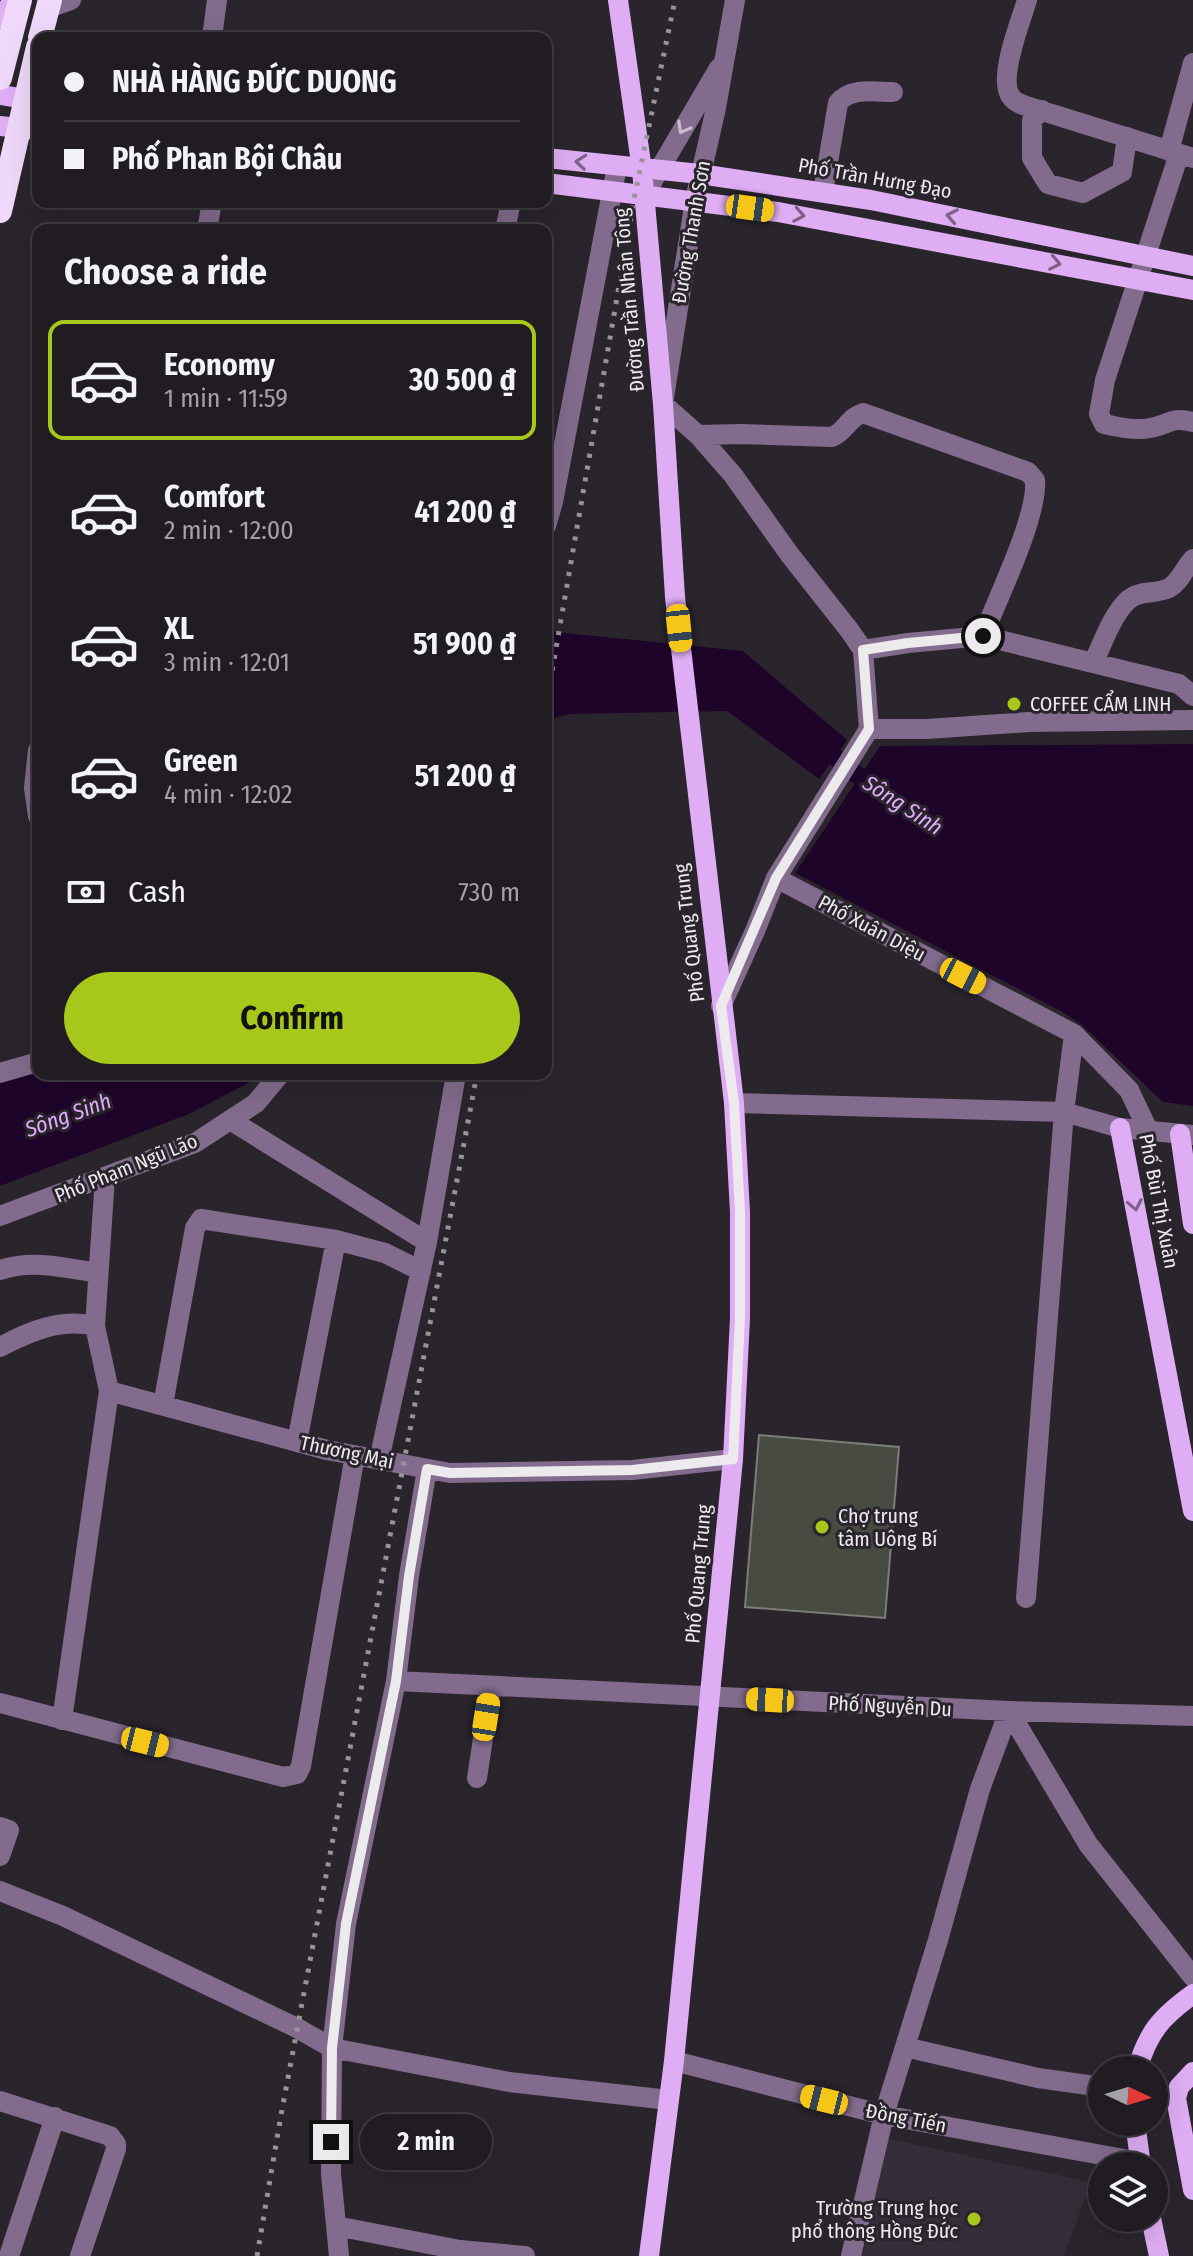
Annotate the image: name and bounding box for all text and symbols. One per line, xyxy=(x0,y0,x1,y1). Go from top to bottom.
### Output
text: NHÀ HÀNG ĐỨC DUONG xyxy=(112,64,397,100)
one-way arrow xyxy=(677,119,693,134)
text: Phố Phan Bội Châu xyxy=(112,141,342,177)
one-way arrow xyxy=(575,153,588,170)
street label: Phố Trần Hưng Đạo xyxy=(796,153,954,203)
street label: Đường Thanh Sơn xyxy=(667,159,715,305)
car xyxy=(725,193,775,223)
one-way arrow xyxy=(793,206,806,223)
street label: Đường Trần Nhân Tông xyxy=(609,207,649,393)
one-way arrow xyxy=(946,208,959,225)
text: Choose a ride xyxy=(64,250,267,294)
one-way arrow xyxy=(1048,253,1062,270)
icon: car xyxy=(68,344,140,416)
text: Economy xyxy=(164,347,275,383)
text: 30 500 ₫ xyxy=(409,362,516,398)
text: 1 min · 11:59 xyxy=(164,383,288,414)
icon: car xyxy=(68,476,140,548)
text: Comfort xyxy=(164,479,265,515)
text: 41 200 ₫ xyxy=(414,494,516,530)
text: 2 min · 12:00 xyxy=(164,515,294,546)
car xyxy=(665,603,693,653)
icon: car xyxy=(68,608,140,680)
text: XL xyxy=(164,611,194,647)
route start xyxy=(965,618,1001,654)
text: 51 900 ₫ xyxy=(413,626,516,662)
text: 3 min · 12:01 xyxy=(164,647,290,678)
place label: COFFEE CẨM LINH xyxy=(1030,690,1171,716)
marker: COFFEE CẨM LINH xyxy=(1005,695,1023,713)
icon: car xyxy=(68,740,140,812)
text: Green xyxy=(164,743,238,779)
text: 51 200 ₫ xyxy=(415,758,516,794)
water label: Sông Sinh xyxy=(857,769,948,841)
text: 4 min · 12:02 xyxy=(164,779,293,810)
street label: Phố Quang Trung xyxy=(669,862,709,1004)
icon: cash xyxy=(64,870,108,914)
text: Cash xyxy=(128,874,186,910)
text: 730 m xyxy=(458,877,520,908)
street label: Phố Xuân Diệu xyxy=(814,890,930,966)
car xyxy=(936,954,990,998)
button: Confirm xyxy=(64,972,520,1064)
water label: Sông Sinh xyxy=(20,1087,115,1143)
street label: Phố Phạm Ngũ Lão xyxy=(51,1128,201,1208)
street label: Phố Bùi Thị Xuân xyxy=(1134,1132,1184,1270)
one-way arrow xyxy=(1125,1198,1142,1211)
street label: Thương Mại xyxy=(298,1430,396,1474)
street label: Phố Quang Trung xyxy=(680,1503,716,1644)
place label: Chợ trung tâm Uông Bí xyxy=(838,1504,937,1551)
marker: Chợ trung tâm Uông Bí xyxy=(813,1518,831,1536)
car xyxy=(745,1687,795,1713)
car xyxy=(470,1691,502,1743)
street label: Phố Nguyễn Du xyxy=(828,1691,952,1721)
car xyxy=(119,1725,171,1759)
north arrow xyxy=(1088,2056,1168,2136)
map controls xyxy=(1088,2056,1168,2232)
car xyxy=(798,2083,850,2117)
street label: Đồng Tiến xyxy=(864,2098,948,2138)
callout: 2 min xyxy=(359,2114,491,2170)
route end xyxy=(313,2124,349,2160)
text: 2 min xyxy=(397,2126,455,2157)
button: layers xyxy=(1088,2152,1168,2232)
place label: Trường Trung học phổ thông Hồng Đức xyxy=(791,2196,958,2243)
marker: Trường Trung học phổ thông Hồng Đức xyxy=(965,2210,983,2228)

